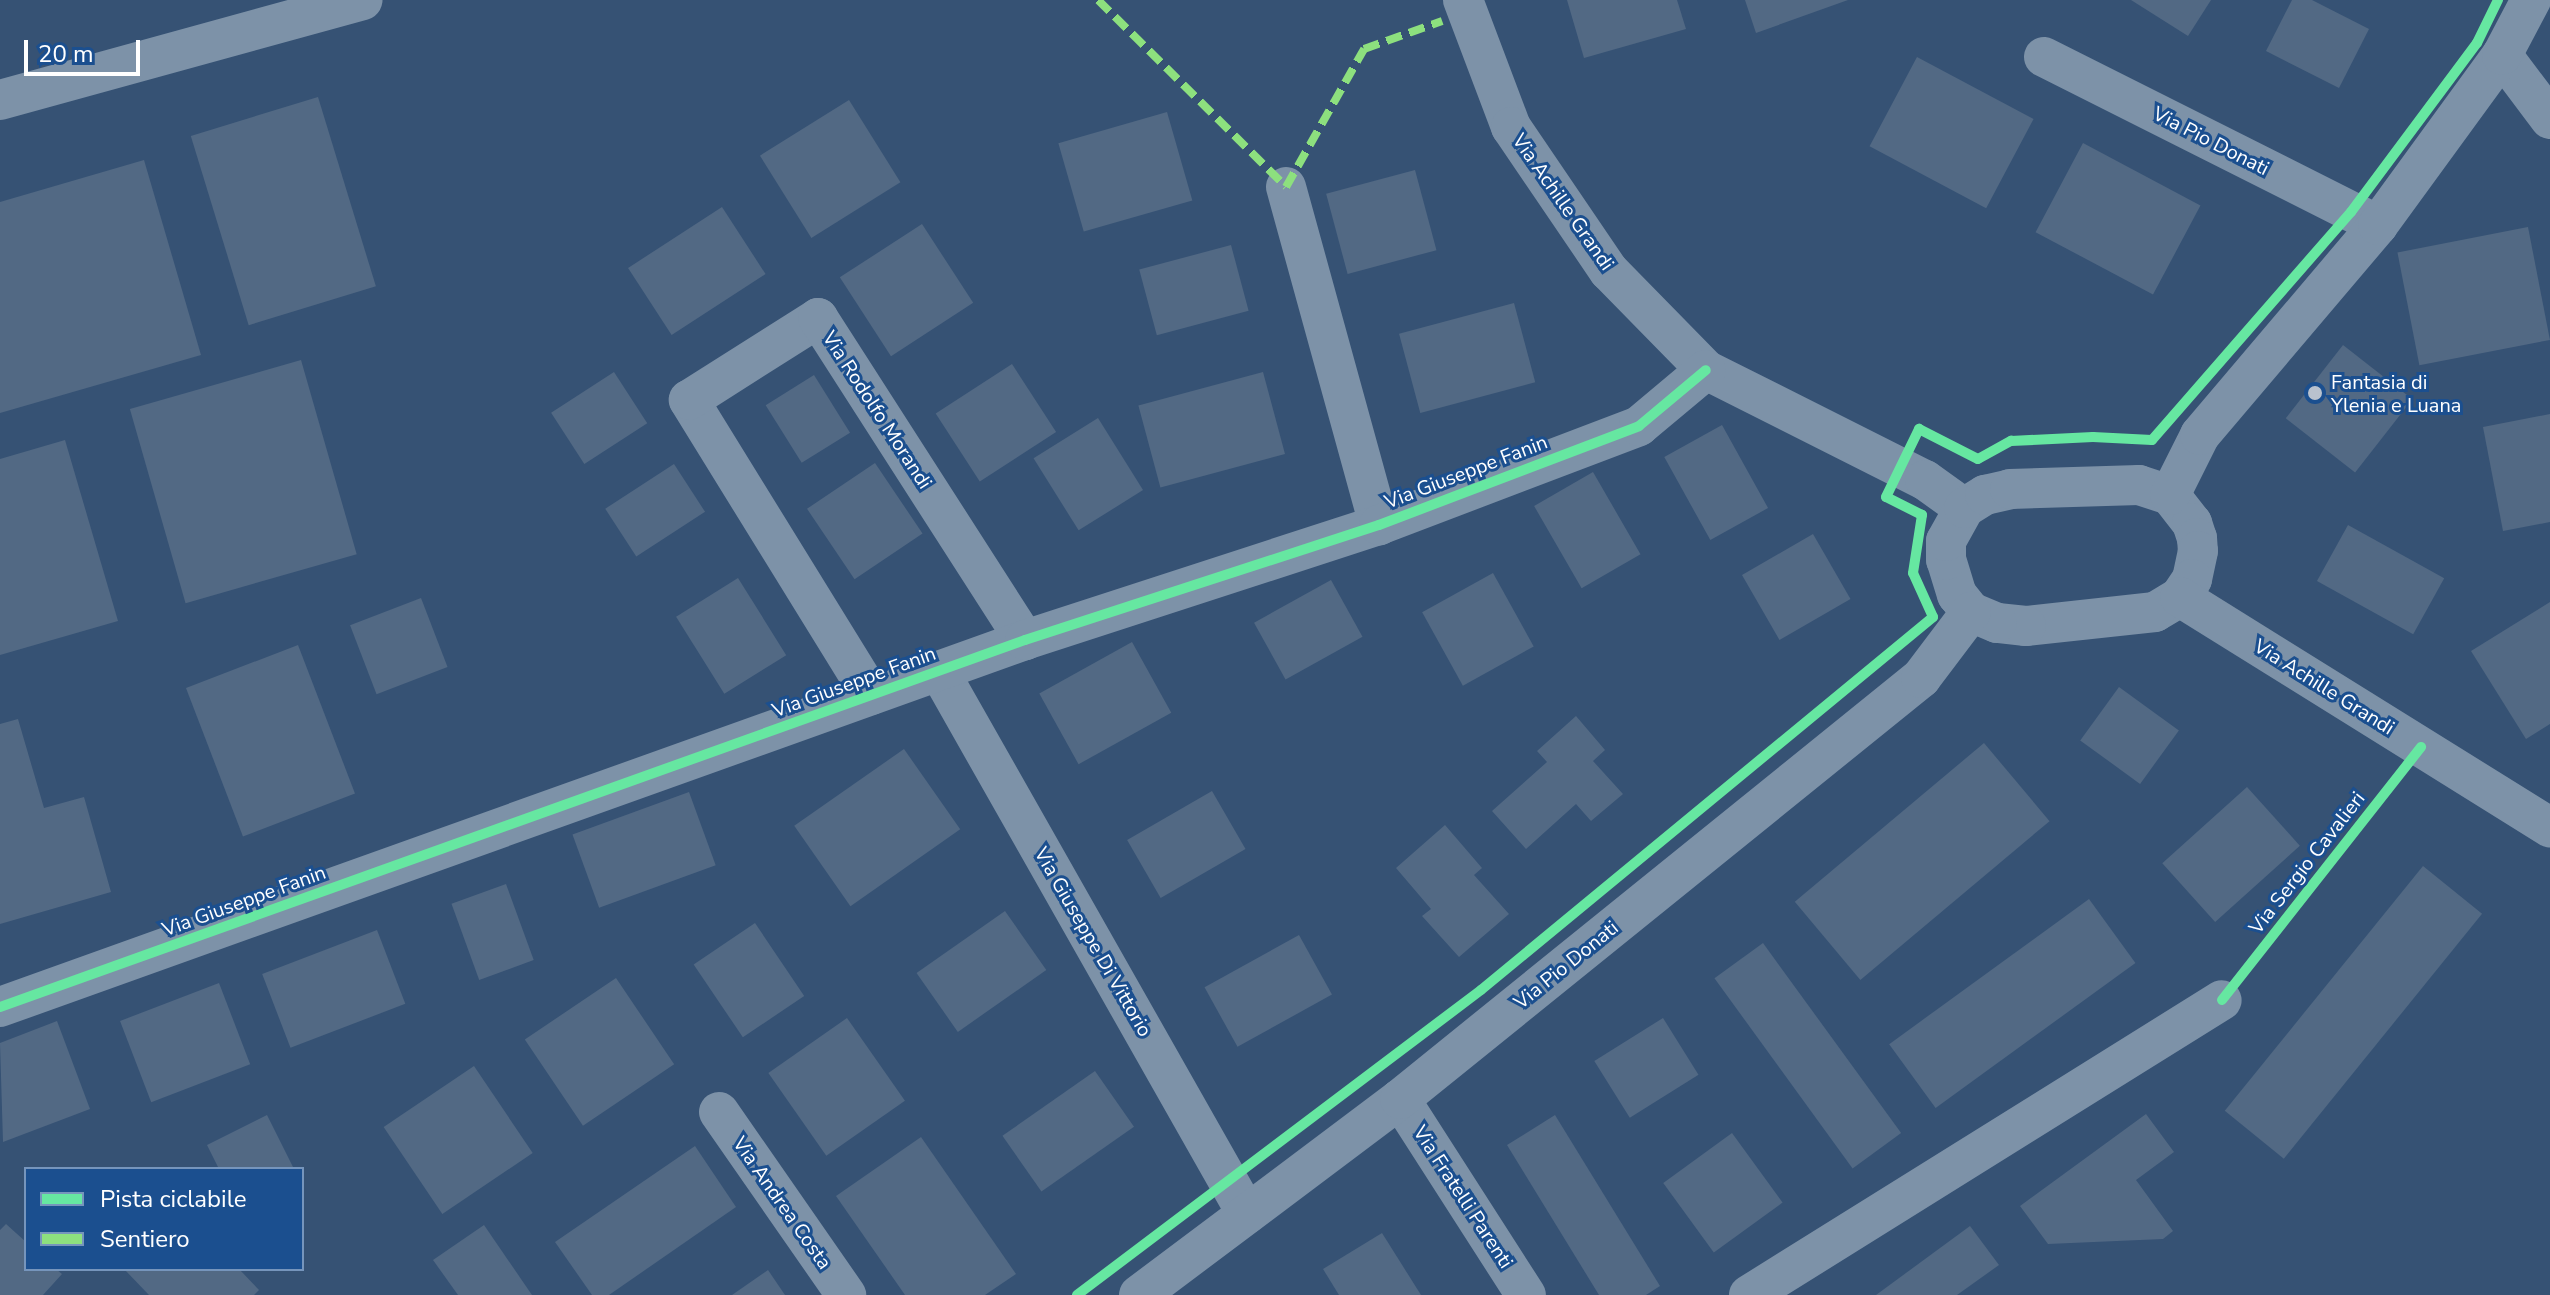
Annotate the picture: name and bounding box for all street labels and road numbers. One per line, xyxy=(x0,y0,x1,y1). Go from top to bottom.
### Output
street label: Via Pio Donati xyxy=(2149,101,2273,181)
street label: Via Achille Grandi xyxy=(1507,129,1619,275)
street label: Via Rodolfo Morandi xyxy=(817,327,937,493)
street label: Via Giuseppe Fanin xyxy=(1381,430,1551,514)
street label: Via Achille Grandi xyxy=(2249,634,2399,740)
street label: Via Giuseppe Fanin xyxy=(769,641,939,723)
street label: Via Sergio Cavalieri xyxy=(2244,787,2370,939)
street label: Via Giuseppe Di Vittorio xyxy=(1029,843,1157,1041)
street label: Via Giuseppe Fanin xyxy=(159,860,329,942)
street label: Via Pio Donati xyxy=(1509,916,1623,1014)
street label: Via Fratelli Parenti xyxy=(1408,1121,1518,1273)
street label: Via Andrea Costa xyxy=(727,1132,837,1274)

